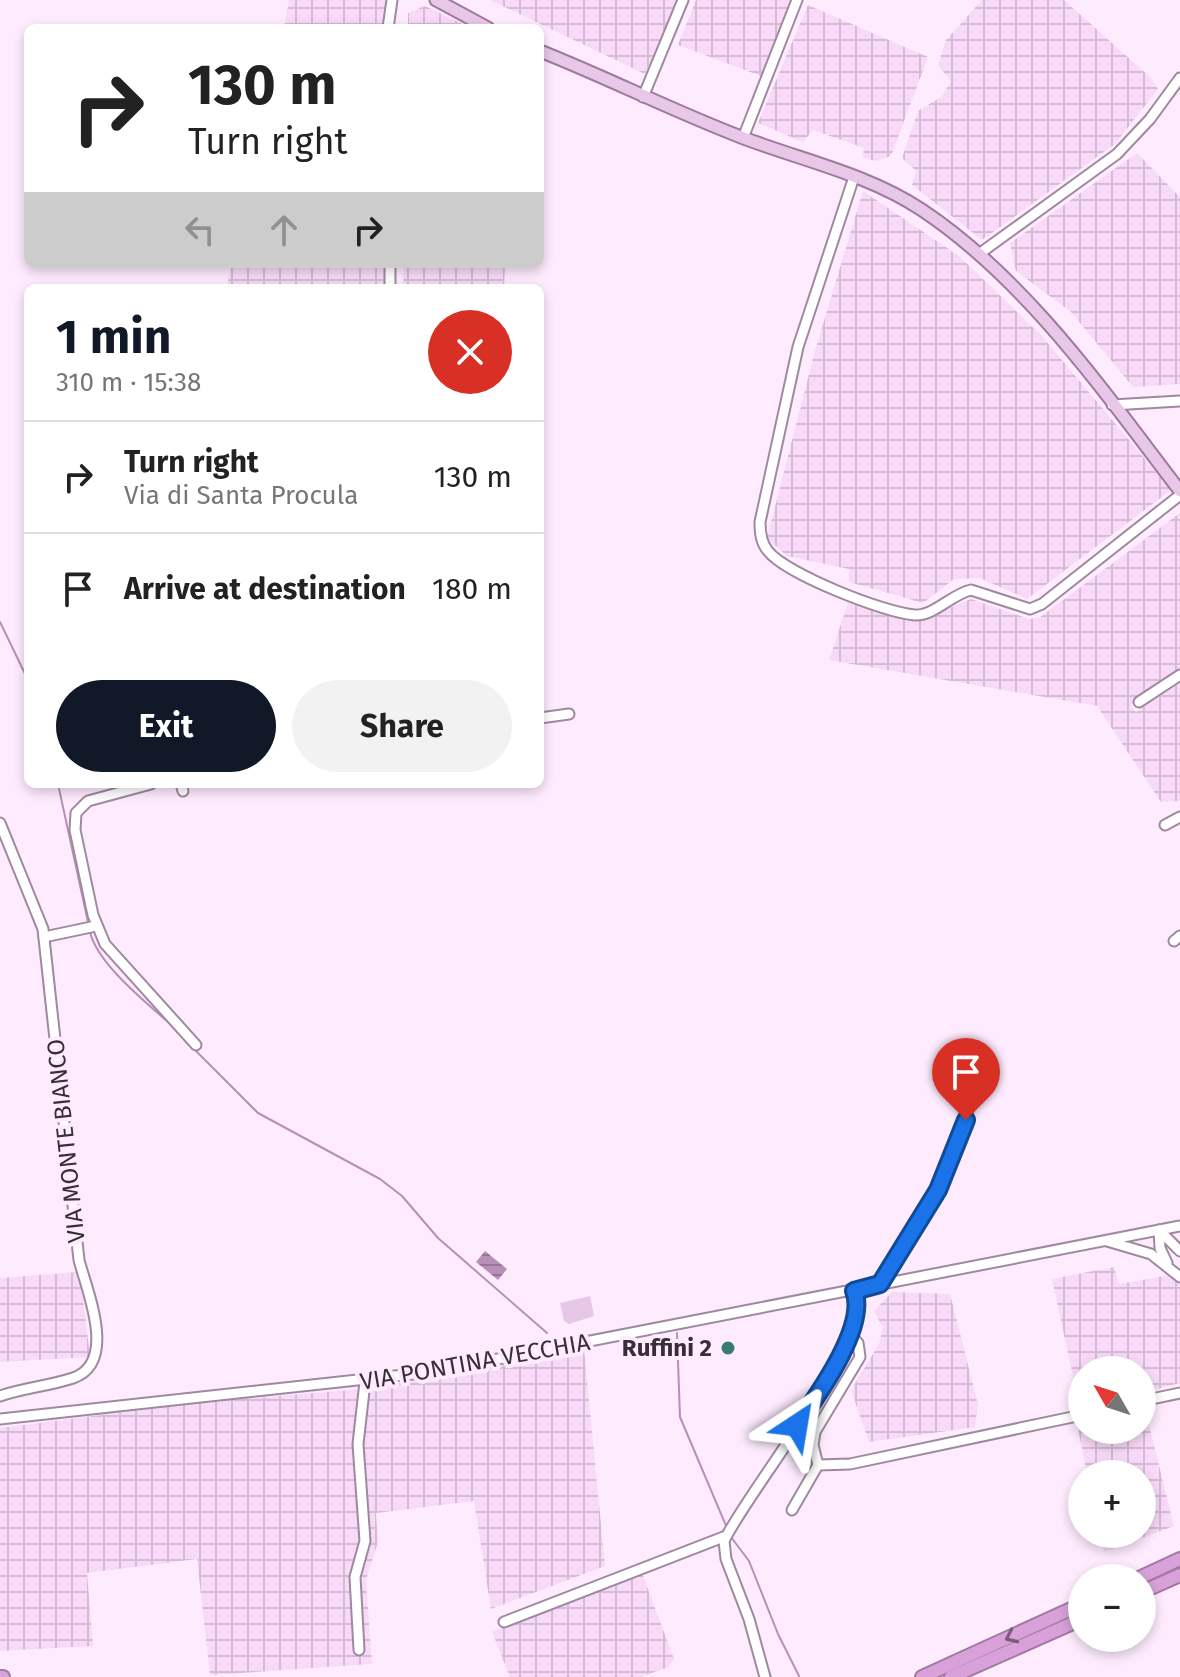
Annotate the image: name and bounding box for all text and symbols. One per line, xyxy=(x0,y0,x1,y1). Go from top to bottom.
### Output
text: 130 m xyxy=(188,52,336,119)
icon: right xyxy=(56,56,160,160)
text: Turn right xyxy=(188,120,348,164)
icon: left xyxy=(178,208,222,252)
icon: ahead xyxy=(262,208,306,252)
icon: right xyxy=(346,208,390,252)
text: 1 min xyxy=(56,308,171,366)
button: close xyxy=(428,310,512,394)
text: 310 m · 15:38 xyxy=(56,367,201,398)
text: Turn right xyxy=(124,444,259,480)
icon: right xyxy=(56,455,100,499)
text: 130 m xyxy=(434,459,512,495)
text: Via di Santa Procula xyxy=(124,480,358,511)
icon: arrive xyxy=(56,567,100,611)
text: Arrive at destination xyxy=(124,571,406,607)
text: 180 m xyxy=(432,571,512,607)
button: Exit xyxy=(56,680,276,772)
button: Share xyxy=(292,680,512,772)
street label: VIA MONTE BIANCO xyxy=(41,1038,91,1244)
pin xyxy=(932,1038,1000,1120)
icon: arrive xyxy=(944,1050,988,1094)
street label: VIA PONTINA VECCHIA xyxy=(358,1328,592,1396)
place label: Ruffini 2 xyxy=(622,1334,712,1362)
marker: Ruffini 2 xyxy=(719,1339,737,1357)
north arrow xyxy=(1068,1356,1156,1444)
map controls xyxy=(1068,1356,1156,1652)
position arrow xyxy=(755,1383,839,1467)
button: + xyxy=(1068,1460,1156,1548)
button: − xyxy=(1068,1564,1156,1652)
one-way arrow xyxy=(1005,1627,1020,1643)

